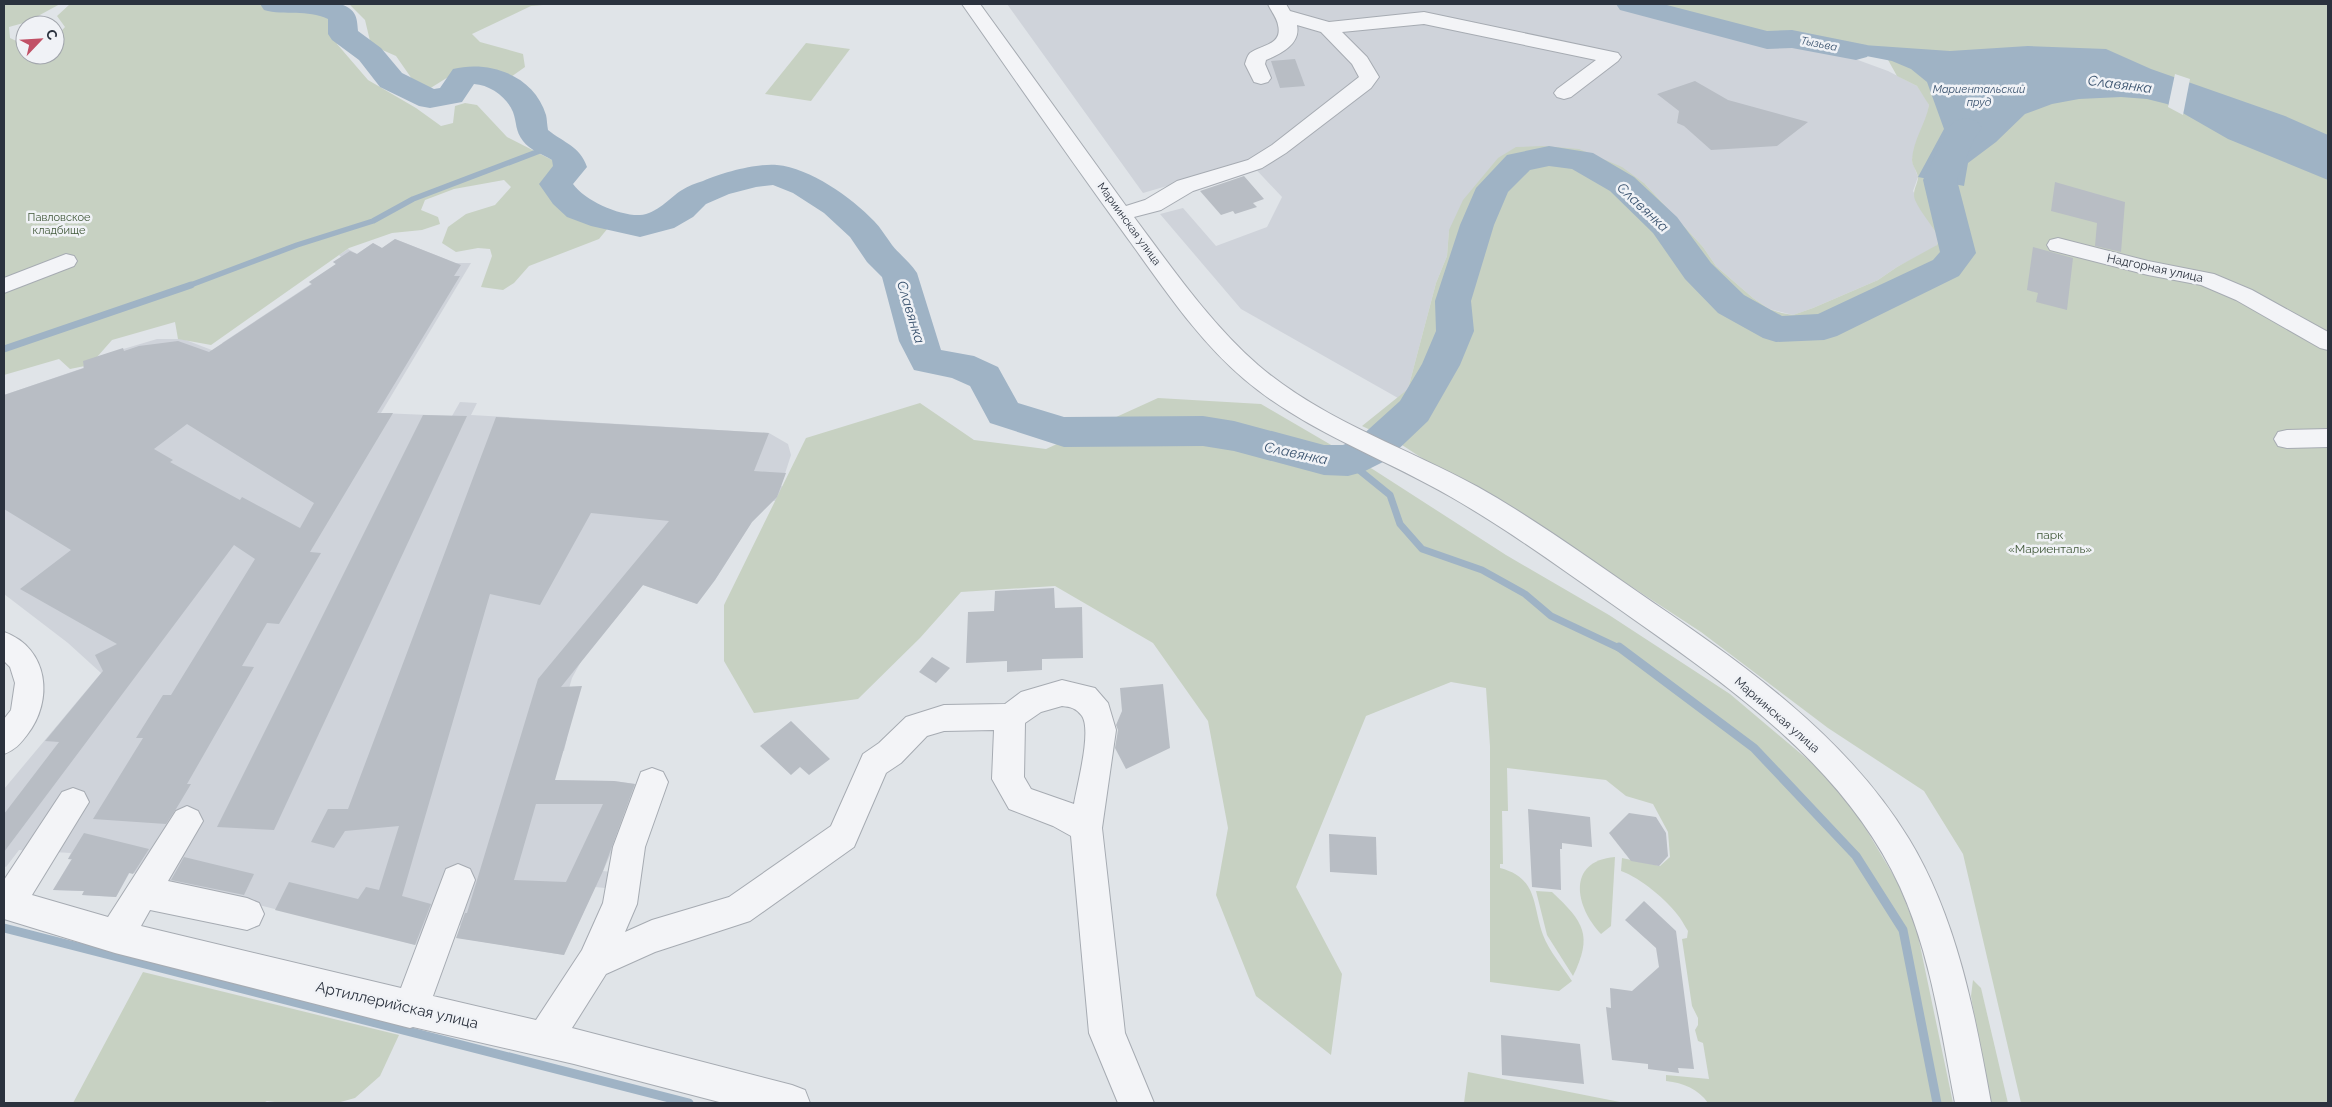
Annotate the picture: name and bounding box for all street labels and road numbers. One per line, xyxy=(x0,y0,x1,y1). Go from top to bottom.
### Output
street label: Мариинская улица xyxy=(1095,180,1163,268)
street label: Надгорная улица xyxy=(2106,251,2204,285)
street label: Мариинская улица xyxy=(1732,674,1822,756)
street label: Артиллерийская улица xyxy=(314,978,480,1032)

